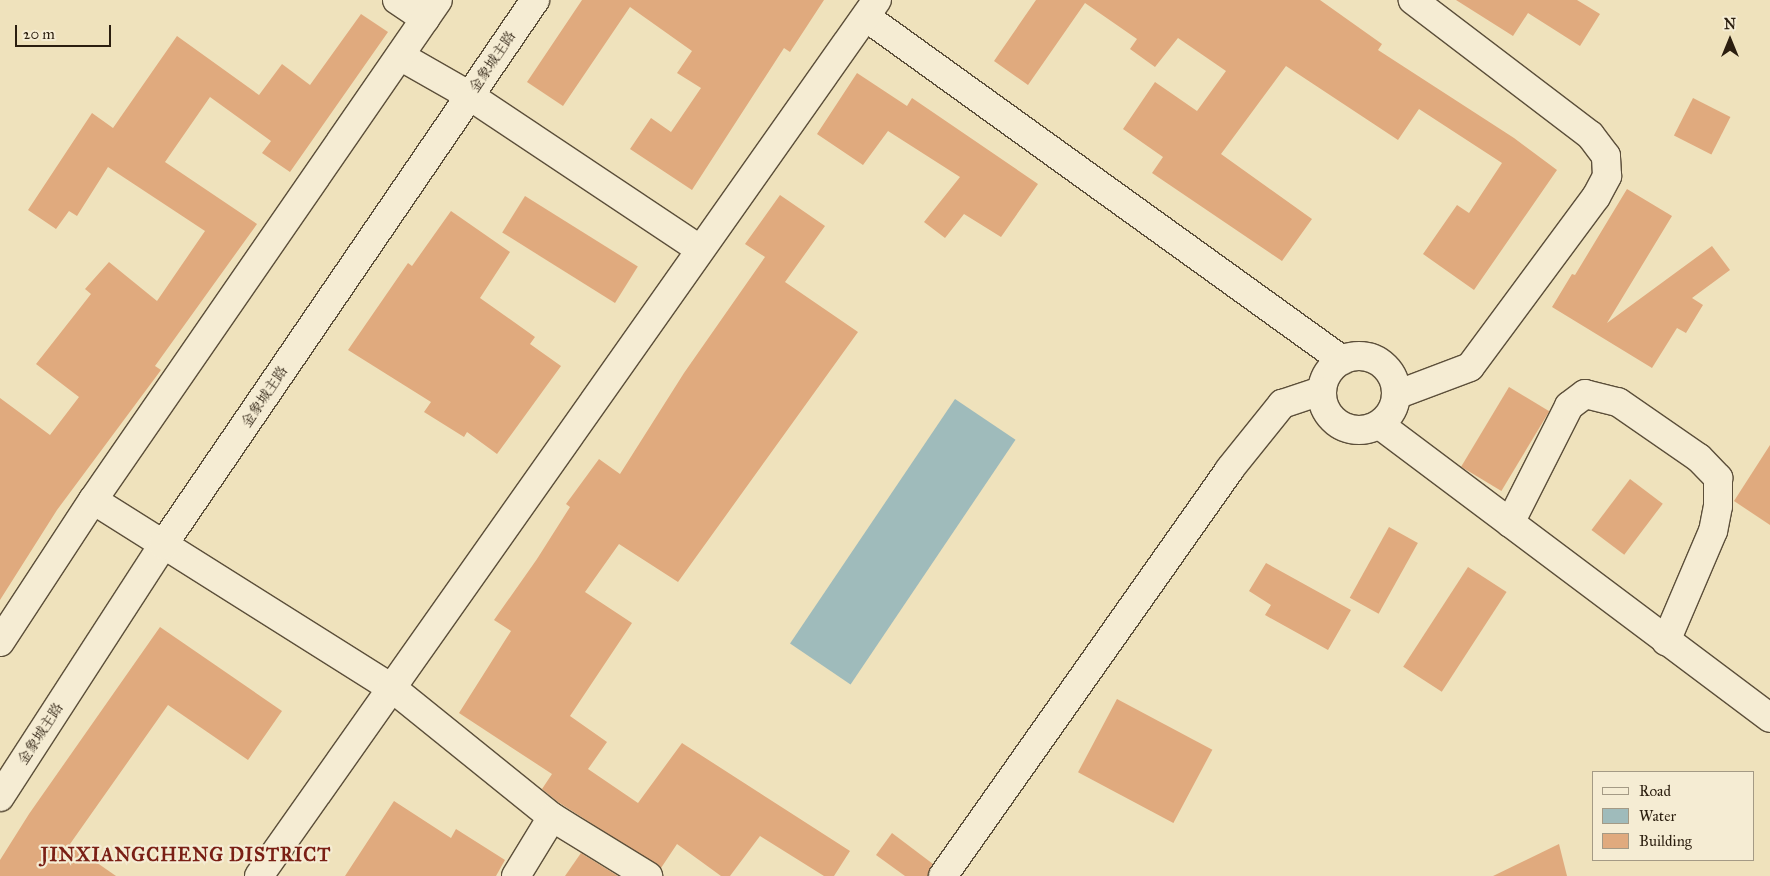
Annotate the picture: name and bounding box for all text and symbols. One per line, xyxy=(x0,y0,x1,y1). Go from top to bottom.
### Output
scale bar xyxy=(18,15,114,47)
north arrow xyxy=(1705,15,1755,65)
text: N xyxy=(1724,16,1736,33)
text: 20 m xyxy=(23,25,55,43)
street label: 金象城主路 xyxy=(466,28,520,96)
street label: 金象城主路 xyxy=(238,363,292,431)
street label: 金象城主路 xyxy=(15,700,67,768)
legend xyxy=(1592,771,1755,861)
text: Road xyxy=(1639,782,1671,800)
text: Water xyxy=(1639,807,1676,825)
text: Building xyxy=(1639,832,1692,850)
district label: JINXIANGCHENG DISTRICT xyxy=(38,844,334,866)

